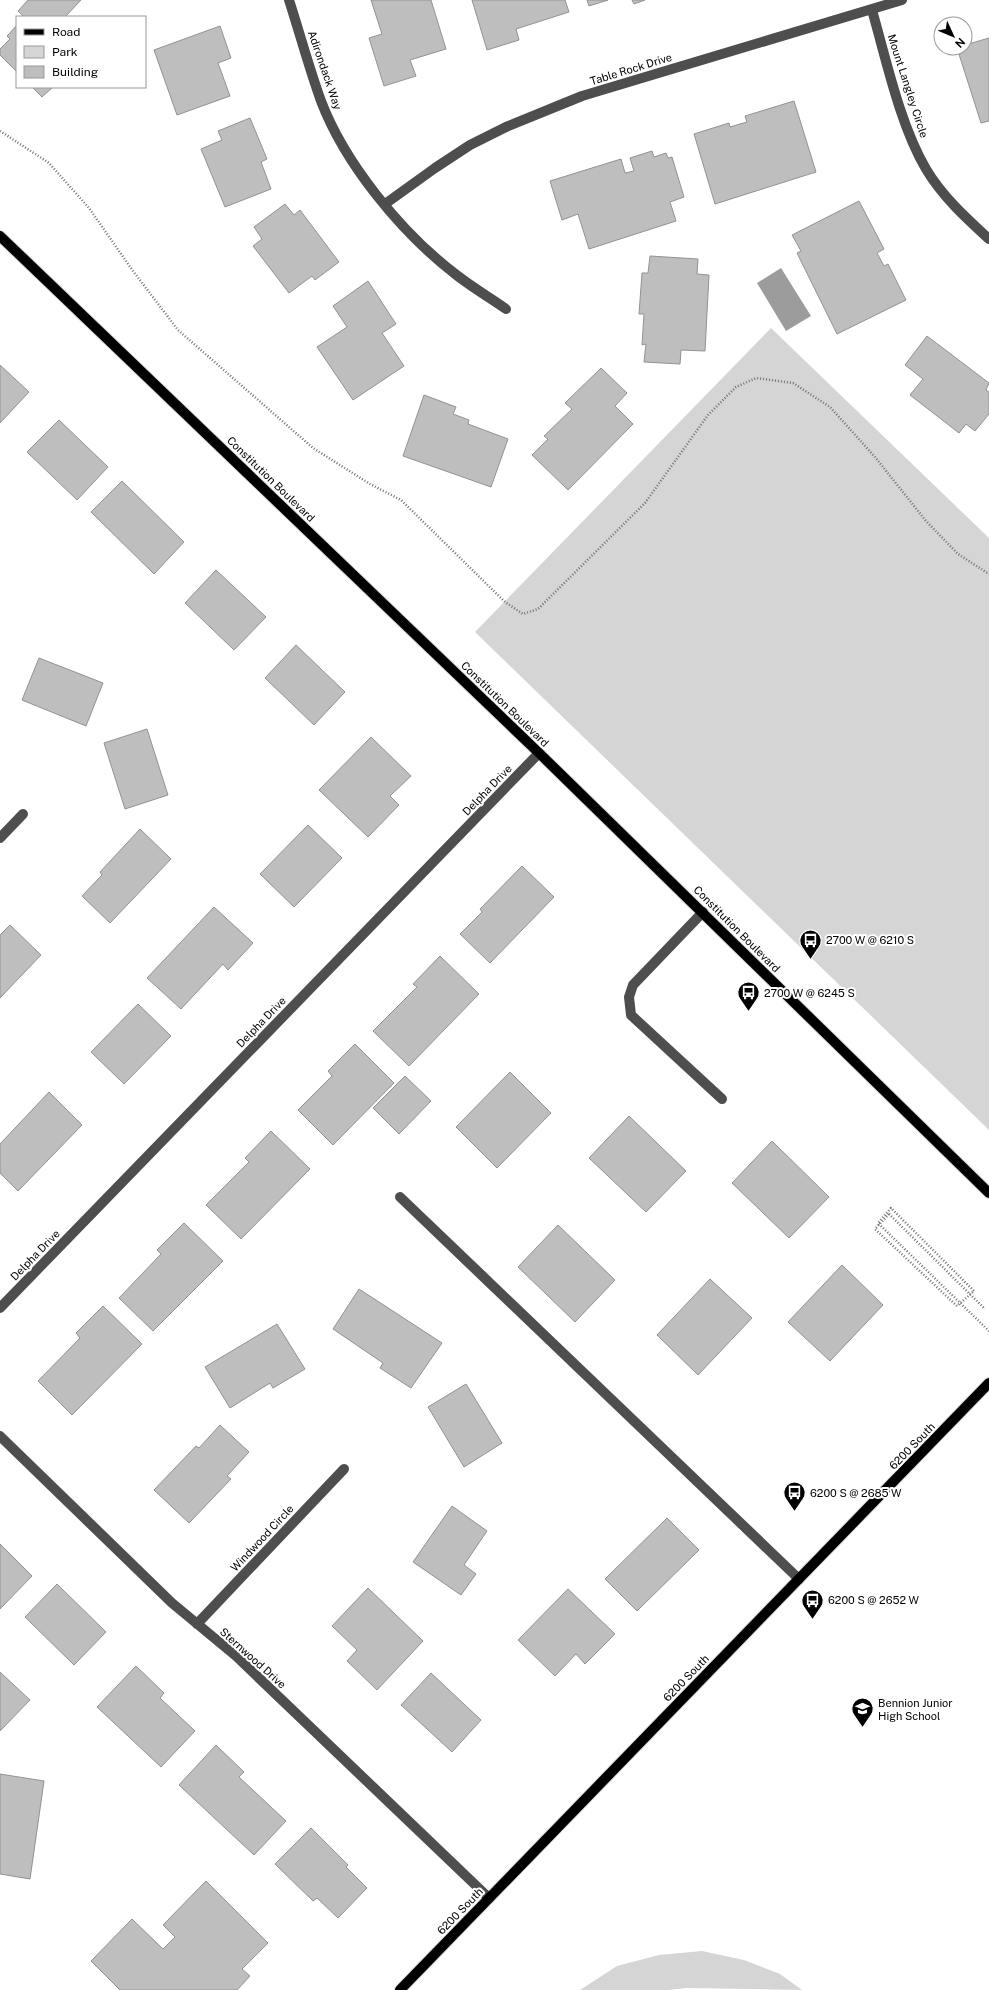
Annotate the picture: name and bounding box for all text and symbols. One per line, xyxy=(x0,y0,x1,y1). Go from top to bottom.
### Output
legend xyxy=(16,16,146,88)
north arrow xyxy=(933,16,973,56)
text: Road xyxy=(52,25,80,39)
street label: Adirondack Way xyxy=(306,29,344,111)
street label: Mount Langley Circle xyxy=(886,33,930,139)
text: N xyxy=(953,36,967,50)
text: Park xyxy=(52,45,78,59)
street label: Table Rock Drive xyxy=(589,51,673,87)
text: Building xyxy=(52,65,98,79)
street label: Constitution Boulevard xyxy=(225,434,317,524)
street label: Constitution Boulevard xyxy=(459,659,551,749)
street label: Delpha Drive xyxy=(460,762,514,818)
street label: Constitution Boulevard xyxy=(691,883,783,975)
bus stop icon: 2700 W @ 6210 S xyxy=(797,927,823,960)
place label: 2700 W @ 6210 S xyxy=(826,934,914,946)
bus stop icon: 2700 W @ 6245 S xyxy=(735,980,761,1013)
place label: 2700 W @ 6245 S xyxy=(764,987,855,999)
street label: Delpha Drive xyxy=(234,994,288,1050)
street label: Delpha Drive xyxy=(8,1227,62,1283)
street label: 6200 South xyxy=(887,1420,937,1472)
bus stop icon: 6200 S @ 2685 W xyxy=(781,1480,807,1513)
place label: 6200 S @ 2685 W xyxy=(810,1487,902,1499)
street label: Windwood Circle xyxy=(228,1502,296,1574)
bus stop icon: 6200 S @ 2652 W xyxy=(799,1587,825,1620)
place label: 6200 S @ 2652 W xyxy=(828,1594,920,1606)
street label: Sternwood Drive xyxy=(218,1625,288,1691)
street label: 6200 South xyxy=(661,1652,711,1704)
school or university icon: Bennion Junior High School xyxy=(849,1696,875,1729)
place label: Bennion Junior High School xyxy=(878,1697,953,1722)
street label: 6200 South xyxy=(435,1885,485,1937)

